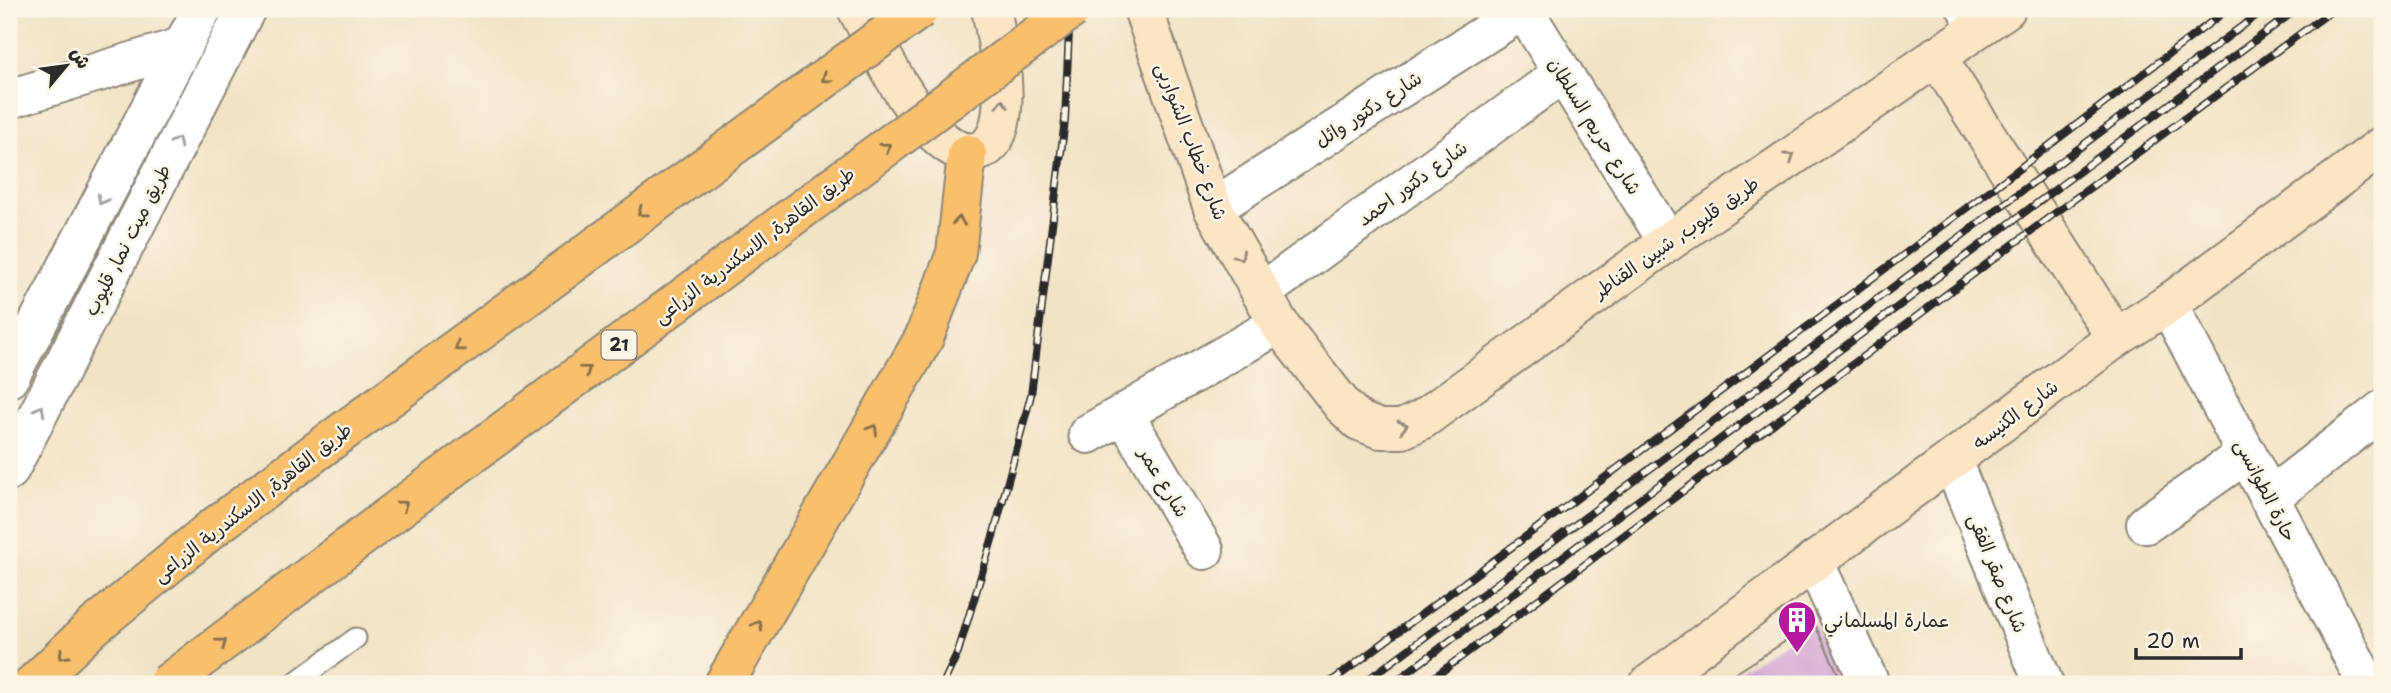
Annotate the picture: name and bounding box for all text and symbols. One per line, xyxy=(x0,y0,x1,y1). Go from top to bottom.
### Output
north arrow xyxy=(32,32,102,102)
text: ش xyxy=(64,43,96,73)
street label: شارع حريم السلطان xyxy=(1541,53,1647,201)
street label: شارع خطاب الشواربى xyxy=(1149,59,1233,224)
street label: شارع دكتور وائل xyxy=(1310,65,1427,154)
one-way arrow xyxy=(821,70,834,82)
one-way arrow xyxy=(994,99,1010,109)
street label: شارع دكتور احمد xyxy=(1352,135,1473,233)
one-way arrow xyxy=(169,137,183,149)
one-way arrow xyxy=(878,142,891,155)
one-way arrow xyxy=(1783,152,1796,165)
street label: طريق ميت نما, قليوب xyxy=(78,160,176,320)
street label: طريق القاهرة, الاسكندرية الزراعى xyxy=(649,161,860,329)
street label: طريق قليوب, شبين القناطر xyxy=(1587,171,1764,305)
one-way arrow xyxy=(97,192,110,205)
one-way arrow xyxy=(637,204,650,217)
one-way arrow xyxy=(952,215,967,227)
one-way arrow xyxy=(1232,248,1245,261)
road number: 21 xyxy=(602,330,636,360)
one-way arrow xyxy=(454,338,466,351)
one-way arrow xyxy=(578,366,590,378)
street label: شارع الكنيسه xyxy=(1967,374,2064,456)
one-way arrow xyxy=(31,405,45,417)
street label: طريق القاهرة, الاسكندرية الزراعى xyxy=(148,417,357,588)
one-way arrow xyxy=(1397,420,1409,434)
one-way arrow xyxy=(865,423,878,436)
street label: حارة الطوانسى xyxy=(2229,435,2302,546)
street label: شارع عمر xyxy=(1131,441,1194,522)
one-way arrow xyxy=(395,501,408,514)
street label: شارع صقر الفقى xyxy=(1961,510,2033,637)
building icon: عمارة المسلماني xyxy=(1776,599,1818,654)
place label: عمارة المسلماني xyxy=(1824,608,1950,637)
scale bar xyxy=(2136,616,2240,660)
one-way arrow xyxy=(750,620,763,632)
text: 20 m xyxy=(2146,627,2200,655)
one-way arrow xyxy=(214,638,226,651)
one-way arrow xyxy=(58,647,71,660)

